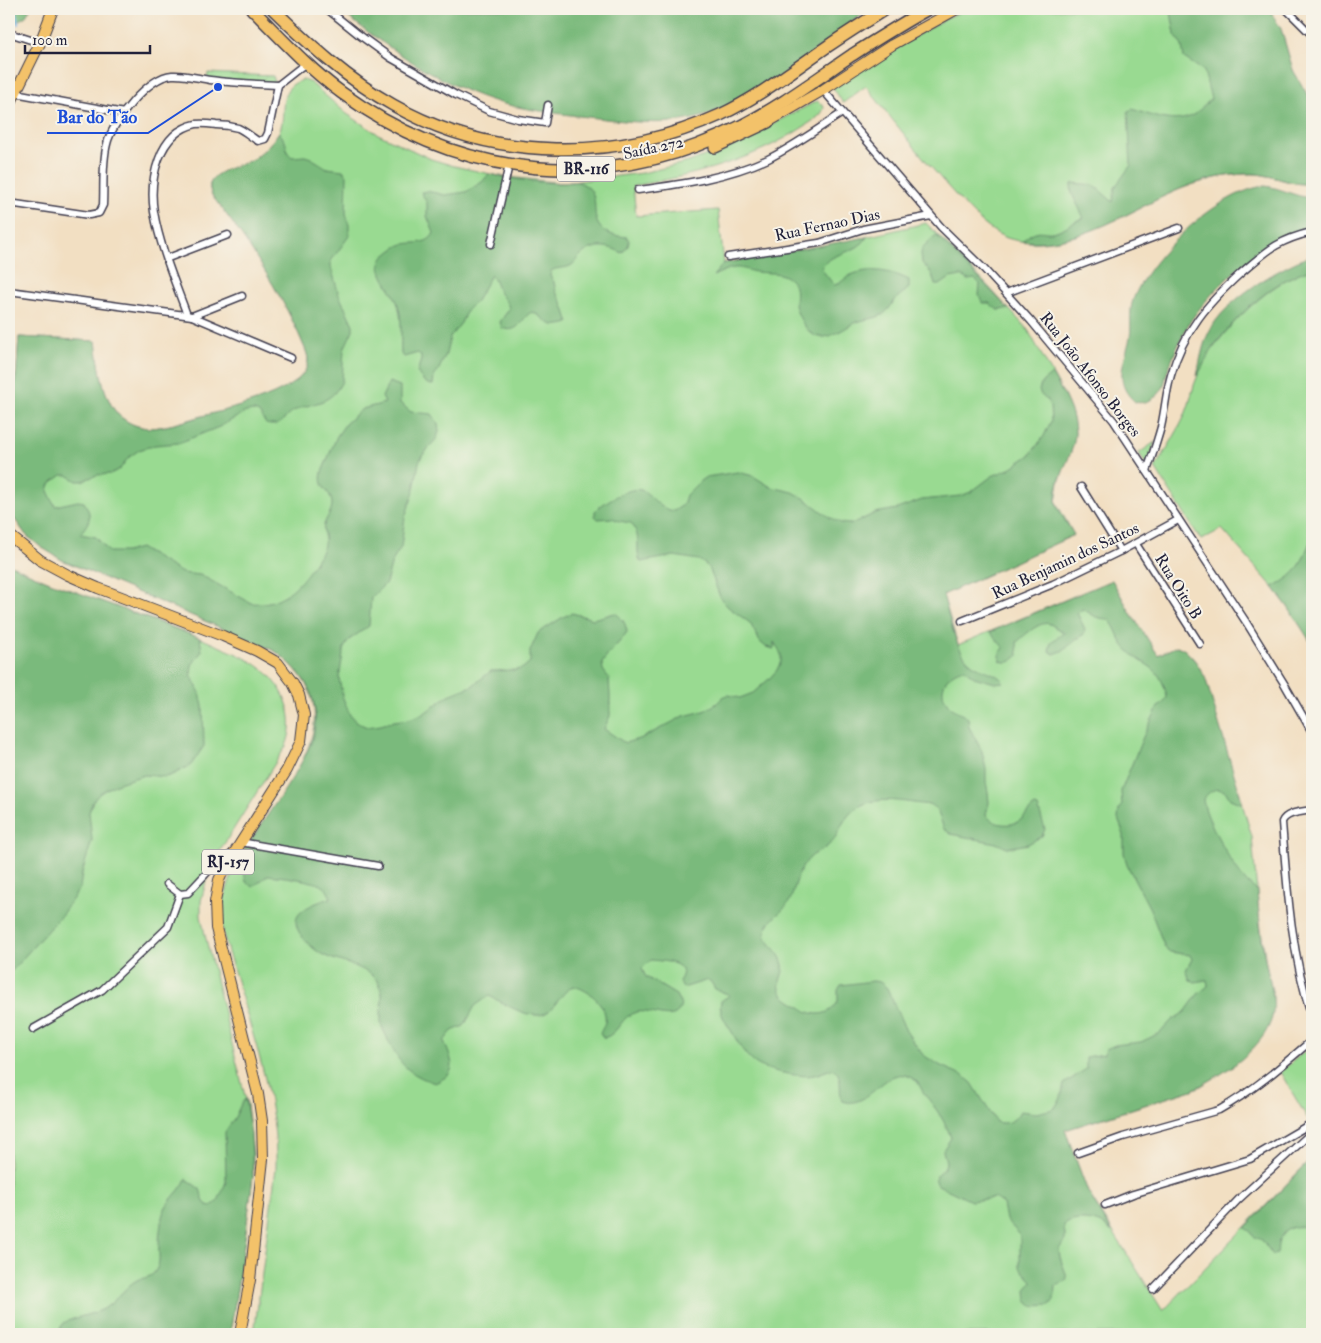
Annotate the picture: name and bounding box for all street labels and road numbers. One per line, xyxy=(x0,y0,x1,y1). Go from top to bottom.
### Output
street label: Saída 272 xyxy=(621,132,685,164)
road number: BR-116 xyxy=(557,156,615,182)
street label: Rua Fernao Dias xyxy=(773,204,882,246)
street label: Rua João Afonso Borges xyxy=(1034,308,1145,442)
street label: Rua Benjamin dos Santos xyxy=(989,518,1142,604)
street label: Rua Oito B xyxy=(1150,550,1206,623)
road number: RJ-157 xyxy=(202,850,254,874)

